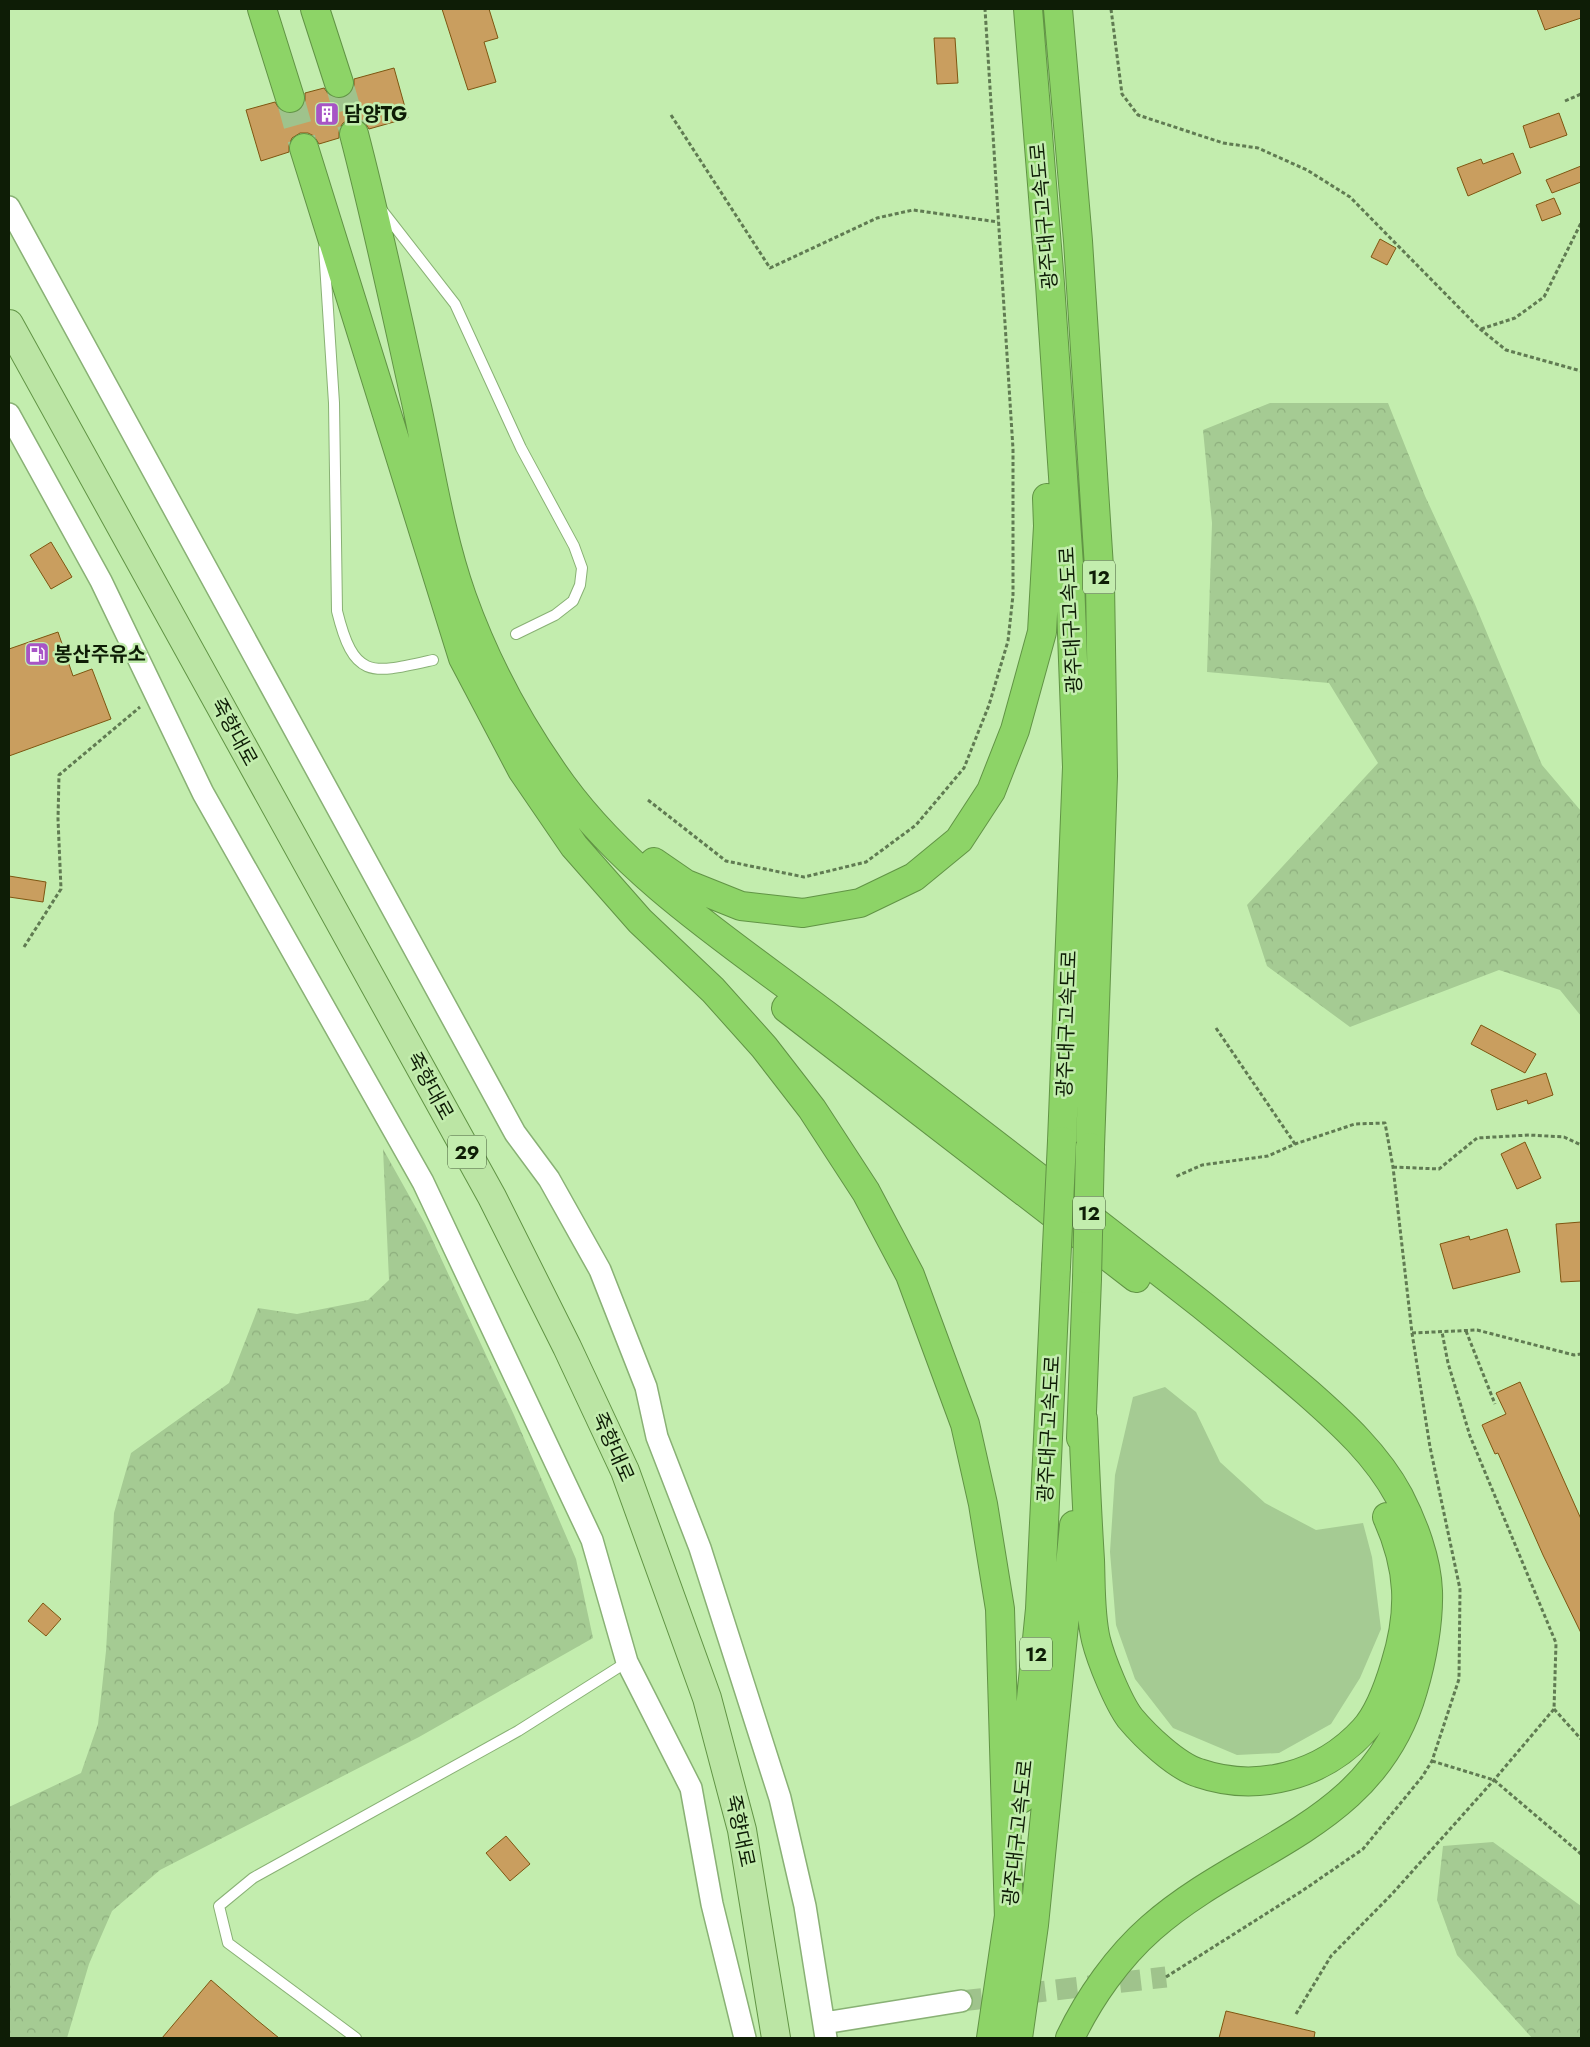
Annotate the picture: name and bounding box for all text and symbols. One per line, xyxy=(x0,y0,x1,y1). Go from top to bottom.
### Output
place label: 담양TG xyxy=(344,100,407,129)
building icon: 담양TG xyxy=(314,101,340,127)
street label: 광주대구고속도로 xyxy=(1023,141,1065,291)
street label: 광주대구고속도로 xyxy=(1053,546,1089,694)
road number: 12 xyxy=(1083,560,1115,594)
place label: 봉산주유소 xyxy=(54,640,146,669)
fuel station icon: 봉산주유소 xyxy=(24,641,50,667)
street label: 죽향대로 xyxy=(203,693,265,771)
street label: 광주대구고속도로 xyxy=(1050,950,1084,1098)
street label: 죽향대로 xyxy=(399,1047,461,1125)
road number: 29 xyxy=(448,1136,486,1168)
road number: 12 xyxy=(1073,1196,1105,1230)
street label: 광주대구고속도로 xyxy=(1031,1355,1067,1503)
street label: 죽향대로 xyxy=(585,1407,641,1487)
road number: 12 xyxy=(1020,1638,1052,1670)
street label: 광주대구고속도로 xyxy=(996,1758,1040,1908)
street label: 죽향대로 xyxy=(718,1792,762,1870)

